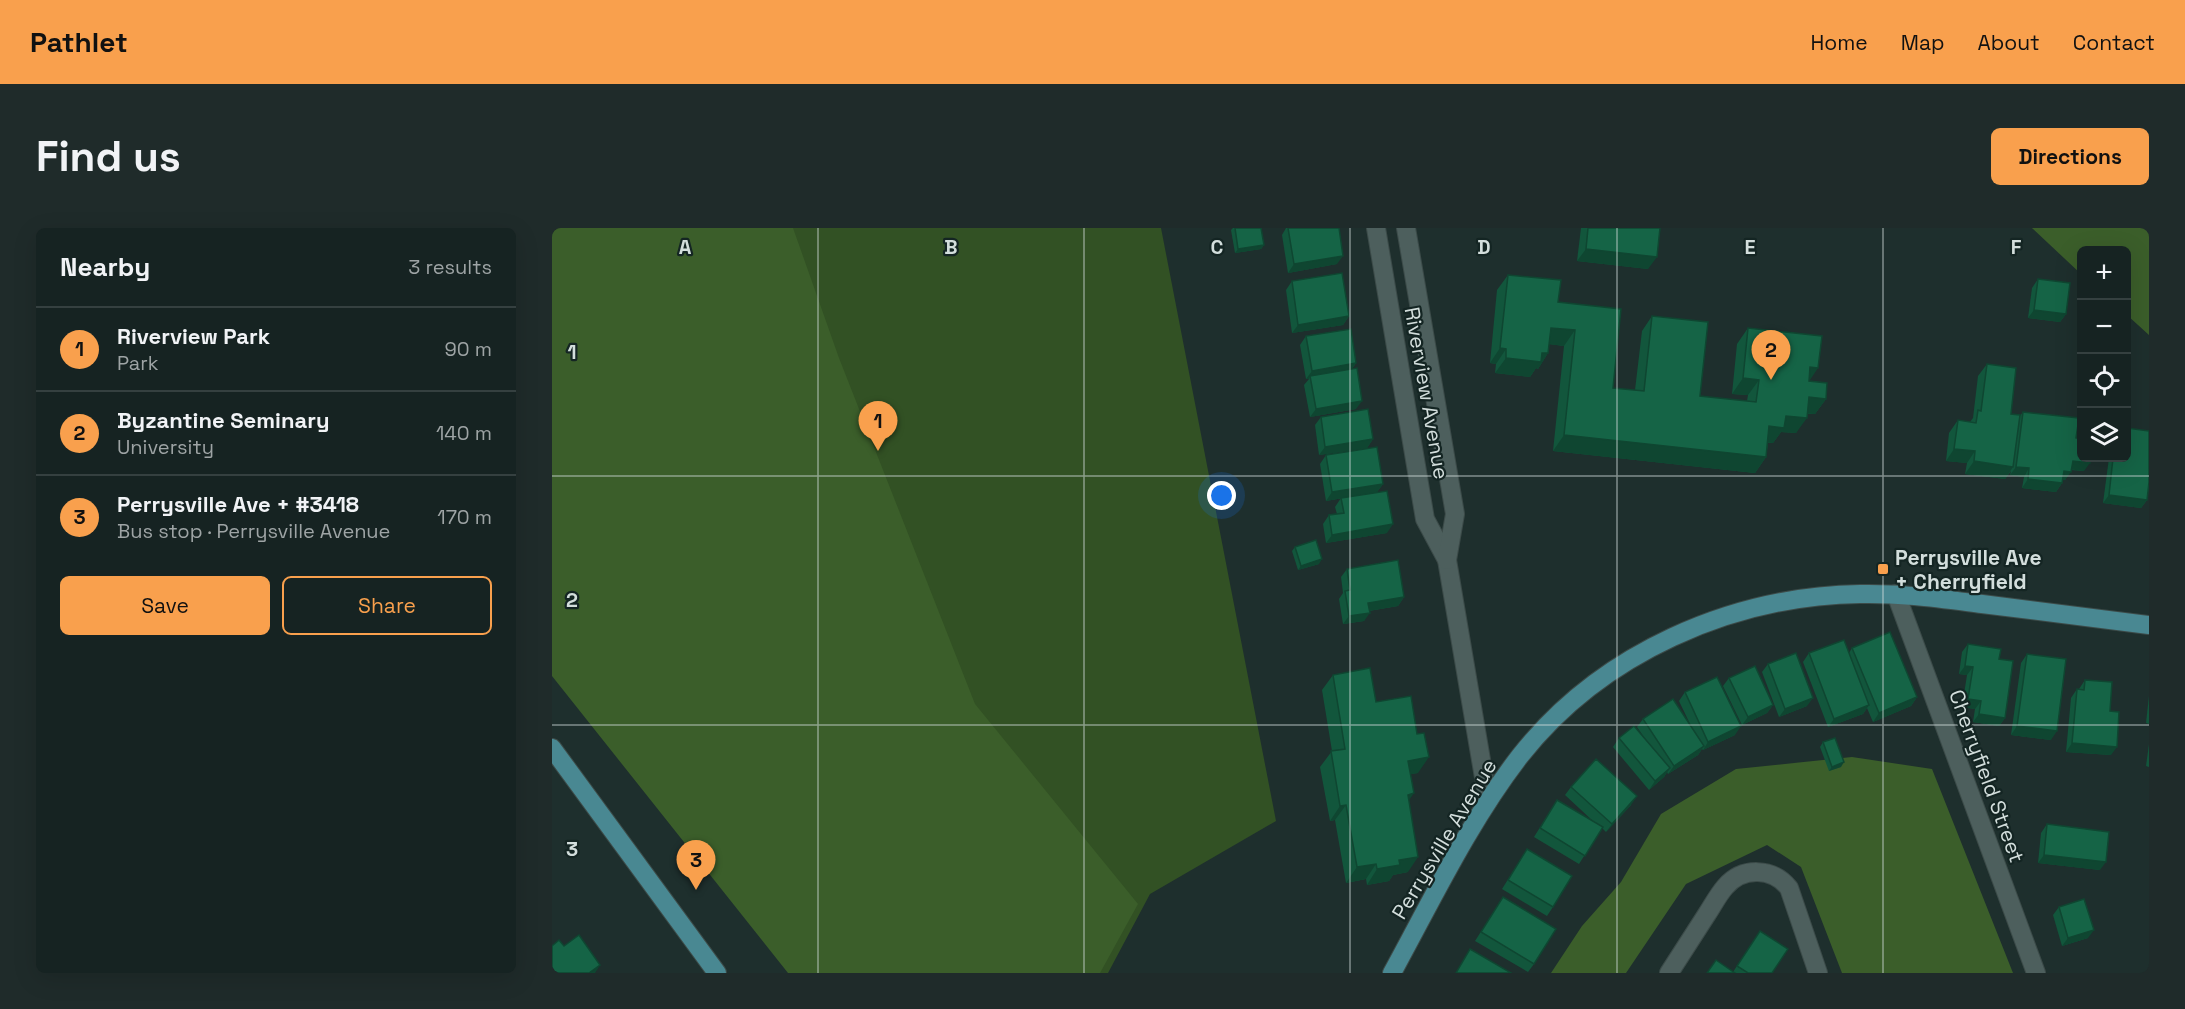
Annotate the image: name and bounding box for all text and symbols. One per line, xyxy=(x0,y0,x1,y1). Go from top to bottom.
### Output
text: Pathlet xyxy=(30,24,128,60)
text: Home xyxy=(1810,29,1868,56)
text: Map xyxy=(1901,29,1945,56)
text: About xyxy=(1978,29,2040,56)
text: Contact xyxy=(2073,29,2155,56)
button: Directions xyxy=(1991,128,2149,185)
text: Find us xyxy=(36,130,181,183)
text: A xyxy=(679,234,692,260)
text: B xyxy=(944,234,958,260)
text: C xyxy=(1211,234,1224,260)
text: D xyxy=(1477,234,1491,260)
text: E xyxy=(1744,234,1756,260)
text: F xyxy=(2011,234,2022,260)
map controls xyxy=(2077,246,2131,462)
button: + xyxy=(2077,246,2131,300)
text: Nearby xyxy=(60,250,150,284)
text: 3 results xyxy=(408,254,492,280)
button: − xyxy=(2077,300,2131,354)
street label: Riverview Avenue xyxy=(1399,305,1455,481)
text: Riverview Park xyxy=(117,322,270,350)
pin: 2 xyxy=(1752,330,1790,380)
text: 1 xyxy=(75,336,84,362)
text: 90 m xyxy=(445,336,492,362)
text: 1 xyxy=(567,339,577,365)
text: Park xyxy=(117,350,159,376)
button: locate xyxy=(2077,354,2131,408)
pin: 1 xyxy=(858,402,898,451)
text: Byzantine Seminary xyxy=(117,406,329,434)
button: layers xyxy=(2077,408,2131,462)
text: 2 xyxy=(74,420,85,446)
text: 140 m xyxy=(436,420,492,446)
text: University xyxy=(117,434,214,460)
your location xyxy=(1207,481,1236,510)
text: Perrysville Ave + #3418 xyxy=(117,490,359,518)
text: 3 xyxy=(73,504,86,530)
text: 170 m xyxy=(437,504,492,530)
text: Bus stop · Perrysville Avenue xyxy=(117,518,390,544)
place label: Perrysville Ave + Cherryfield xyxy=(1895,544,2042,595)
marker: Perrysville Ave + Cherryfield xyxy=(1876,562,1890,576)
button: Save xyxy=(60,576,270,635)
button: Share xyxy=(282,576,492,635)
text: 2 xyxy=(566,587,578,613)
street label: Cherryfield Street xyxy=(1943,686,2031,866)
street label: Perrysville Avenue xyxy=(1385,754,1503,924)
text: 3 xyxy=(566,836,578,862)
pin: 3 xyxy=(676,840,716,890)

